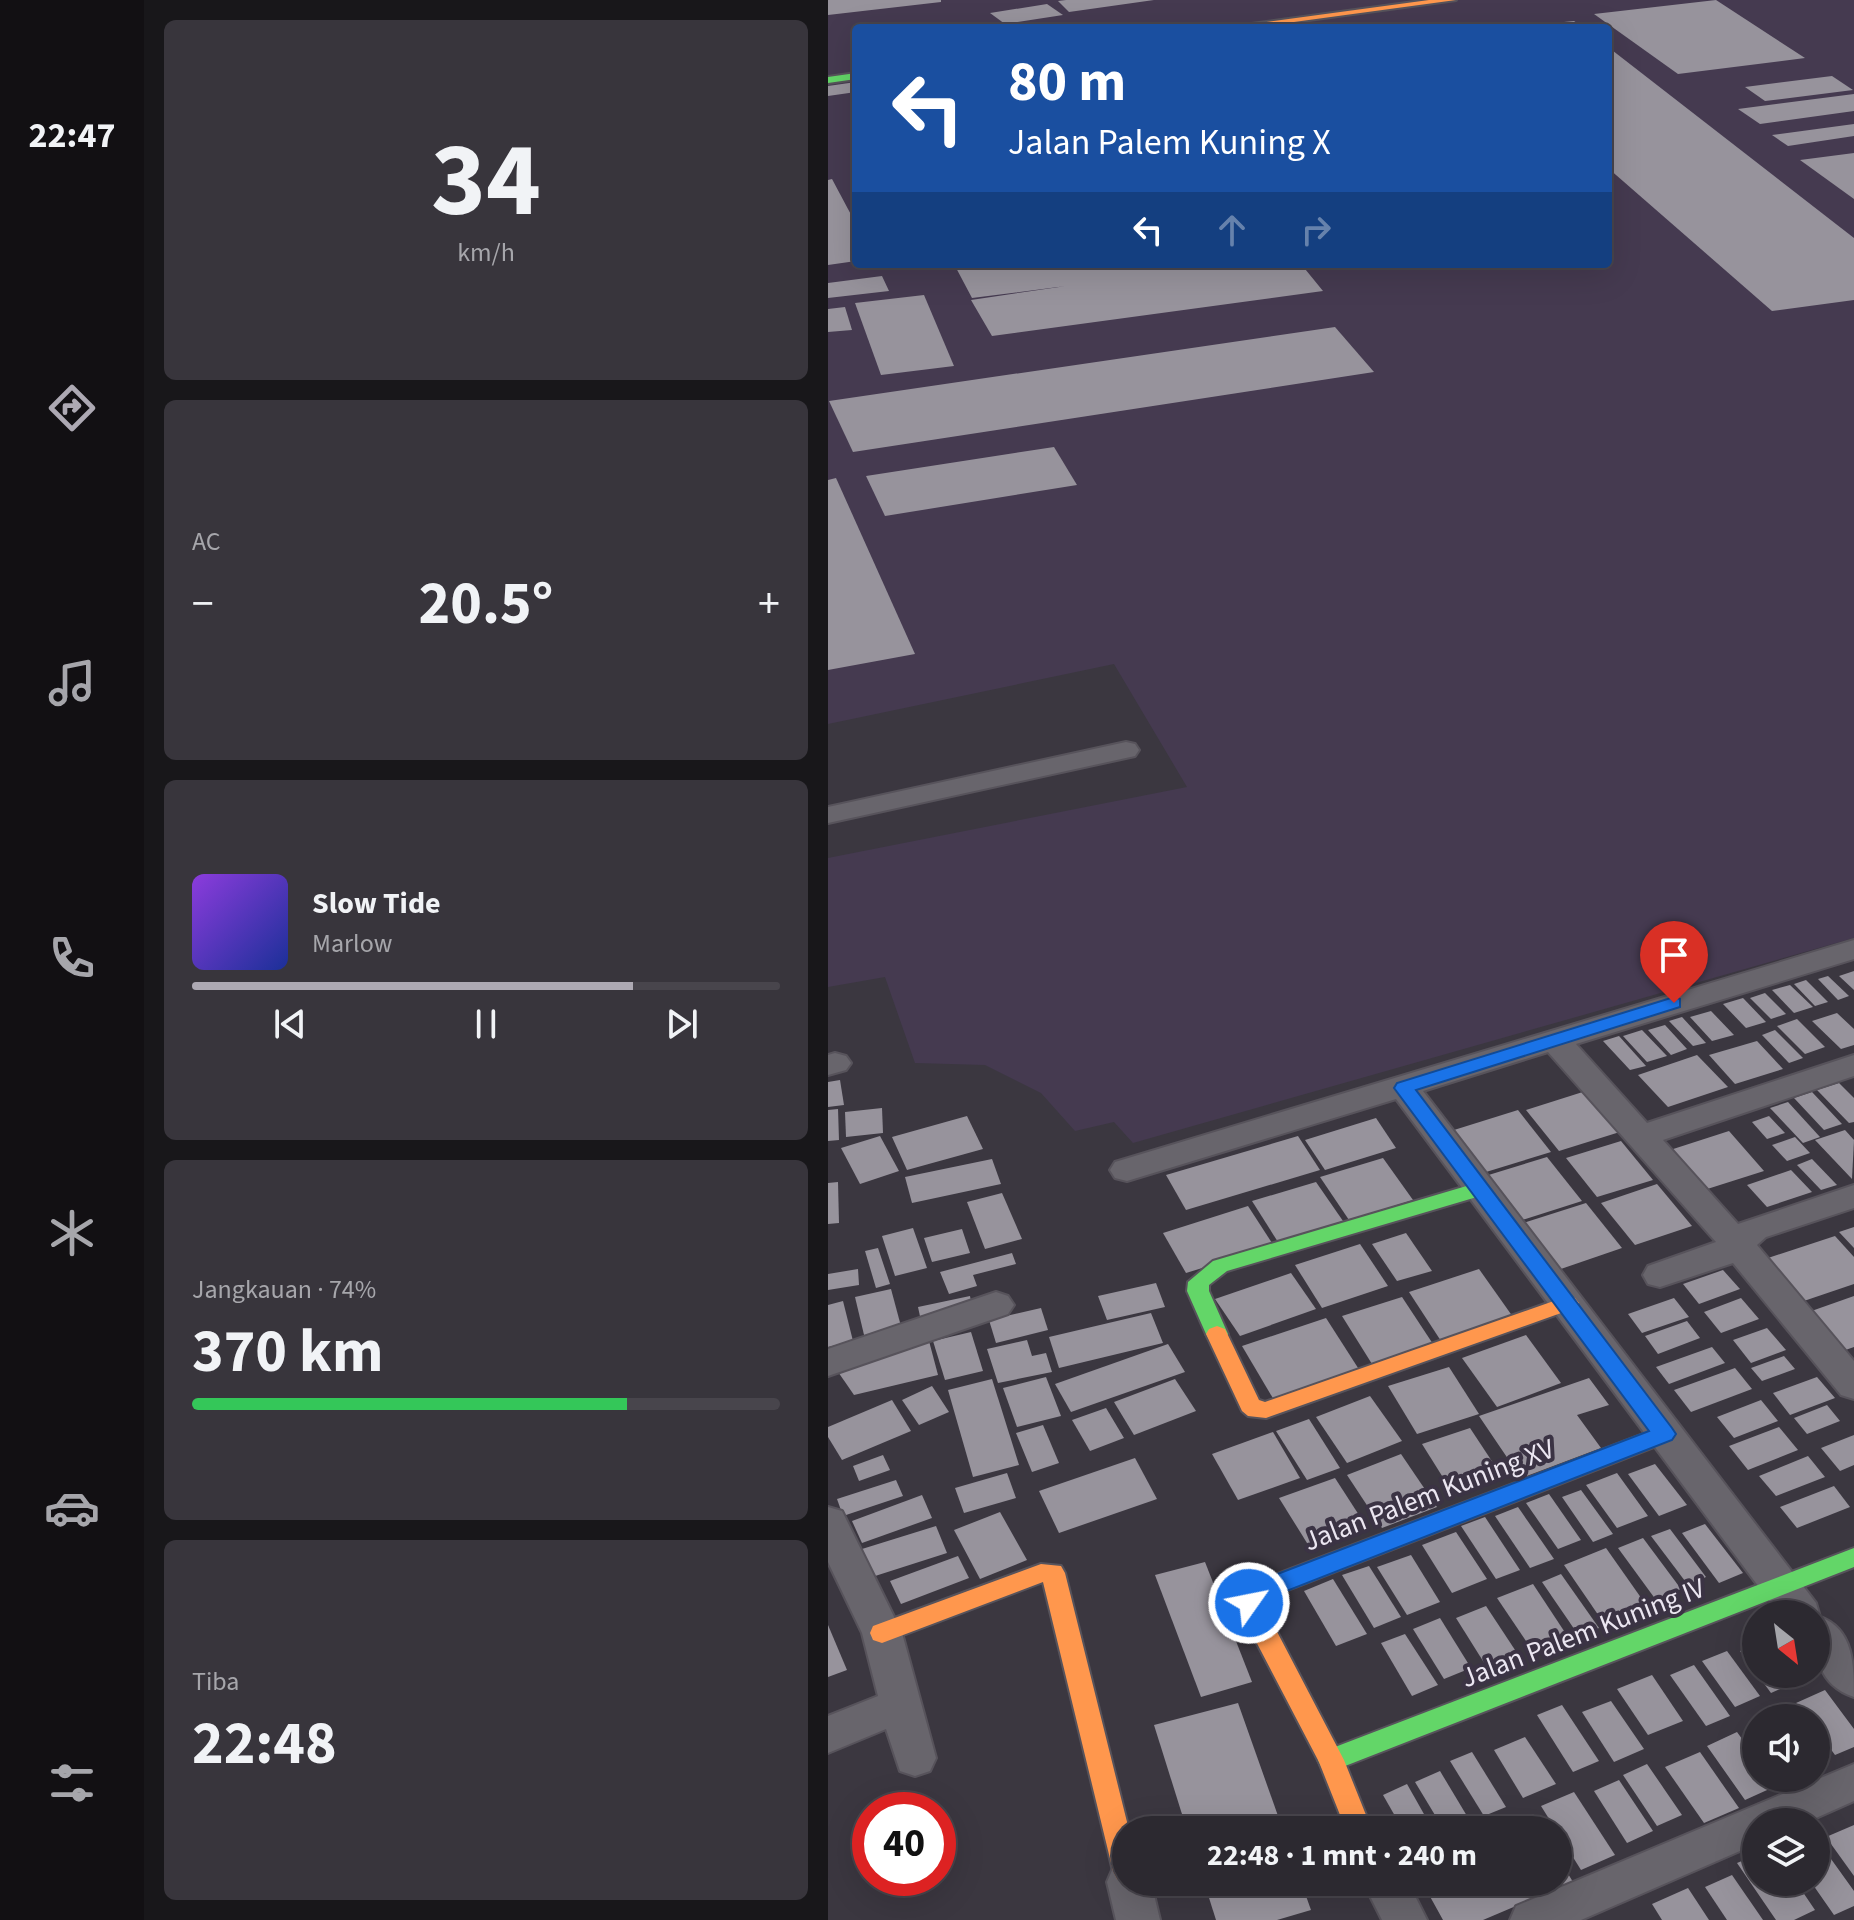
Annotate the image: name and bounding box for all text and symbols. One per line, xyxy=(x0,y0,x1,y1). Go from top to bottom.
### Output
text: 80 m xyxy=(1008,43,1126,122)
icon: left xyxy=(876,56,980,160)
text: 34 xyxy=(431,108,541,256)
text: 22:47 xyxy=(29,110,115,161)
text: Jalan Palem Kuning X xyxy=(1008,117,1331,168)
icon: left xyxy=(1126,208,1170,252)
icon: ahead xyxy=(1210,208,1254,252)
icon: right xyxy=(1294,208,1338,252)
text: km/h xyxy=(457,234,515,271)
icon: directions xyxy=(44,380,100,436)
text: AC xyxy=(192,523,221,560)
text: 20.5° xyxy=(419,562,553,647)
text: − xyxy=(192,573,214,636)
text: + xyxy=(758,573,780,636)
icon: music xyxy=(44,655,100,711)
text: Slow Tide xyxy=(312,882,441,925)
pin xyxy=(1640,921,1708,1003)
text: Marlow xyxy=(312,925,392,962)
icon: phone xyxy=(44,930,100,986)
icon: arrive xyxy=(1652,933,1696,977)
icon: previous xyxy=(268,1002,312,1046)
icon: pause xyxy=(464,1002,508,1046)
icon: next xyxy=(660,1002,704,1046)
icon: climate xyxy=(44,1205,100,1261)
text: Jangkauan · 74% xyxy=(192,1271,376,1308)
text: 370 km xyxy=(192,1310,383,1395)
street label: Jalan Palem Kuning XV xyxy=(1298,1429,1561,1561)
icon: car xyxy=(44,1480,100,1536)
position arrow xyxy=(1207,1561,1291,1645)
street label: Jalan Palem Kuning IV xyxy=(1455,1568,1711,1698)
north arrow xyxy=(1742,1600,1830,1688)
map controls xyxy=(1742,1600,1830,1896)
text: Tiba xyxy=(192,1663,239,1700)
text: 22:48 xyxy=(192,1702,337,1787)
button: sound xyxy=(1742,1704,1830,1792)
icon: filters xyxy=(44,1755,100,1811)
speed limit sign: 40 xyxy=(852,1792,956,1896)
button: layers xyxy=(1742,1808,1830,1896)
text: 22:48 · 1 mnt · 240 m xyxy=(1207,1834,1477,1877)

